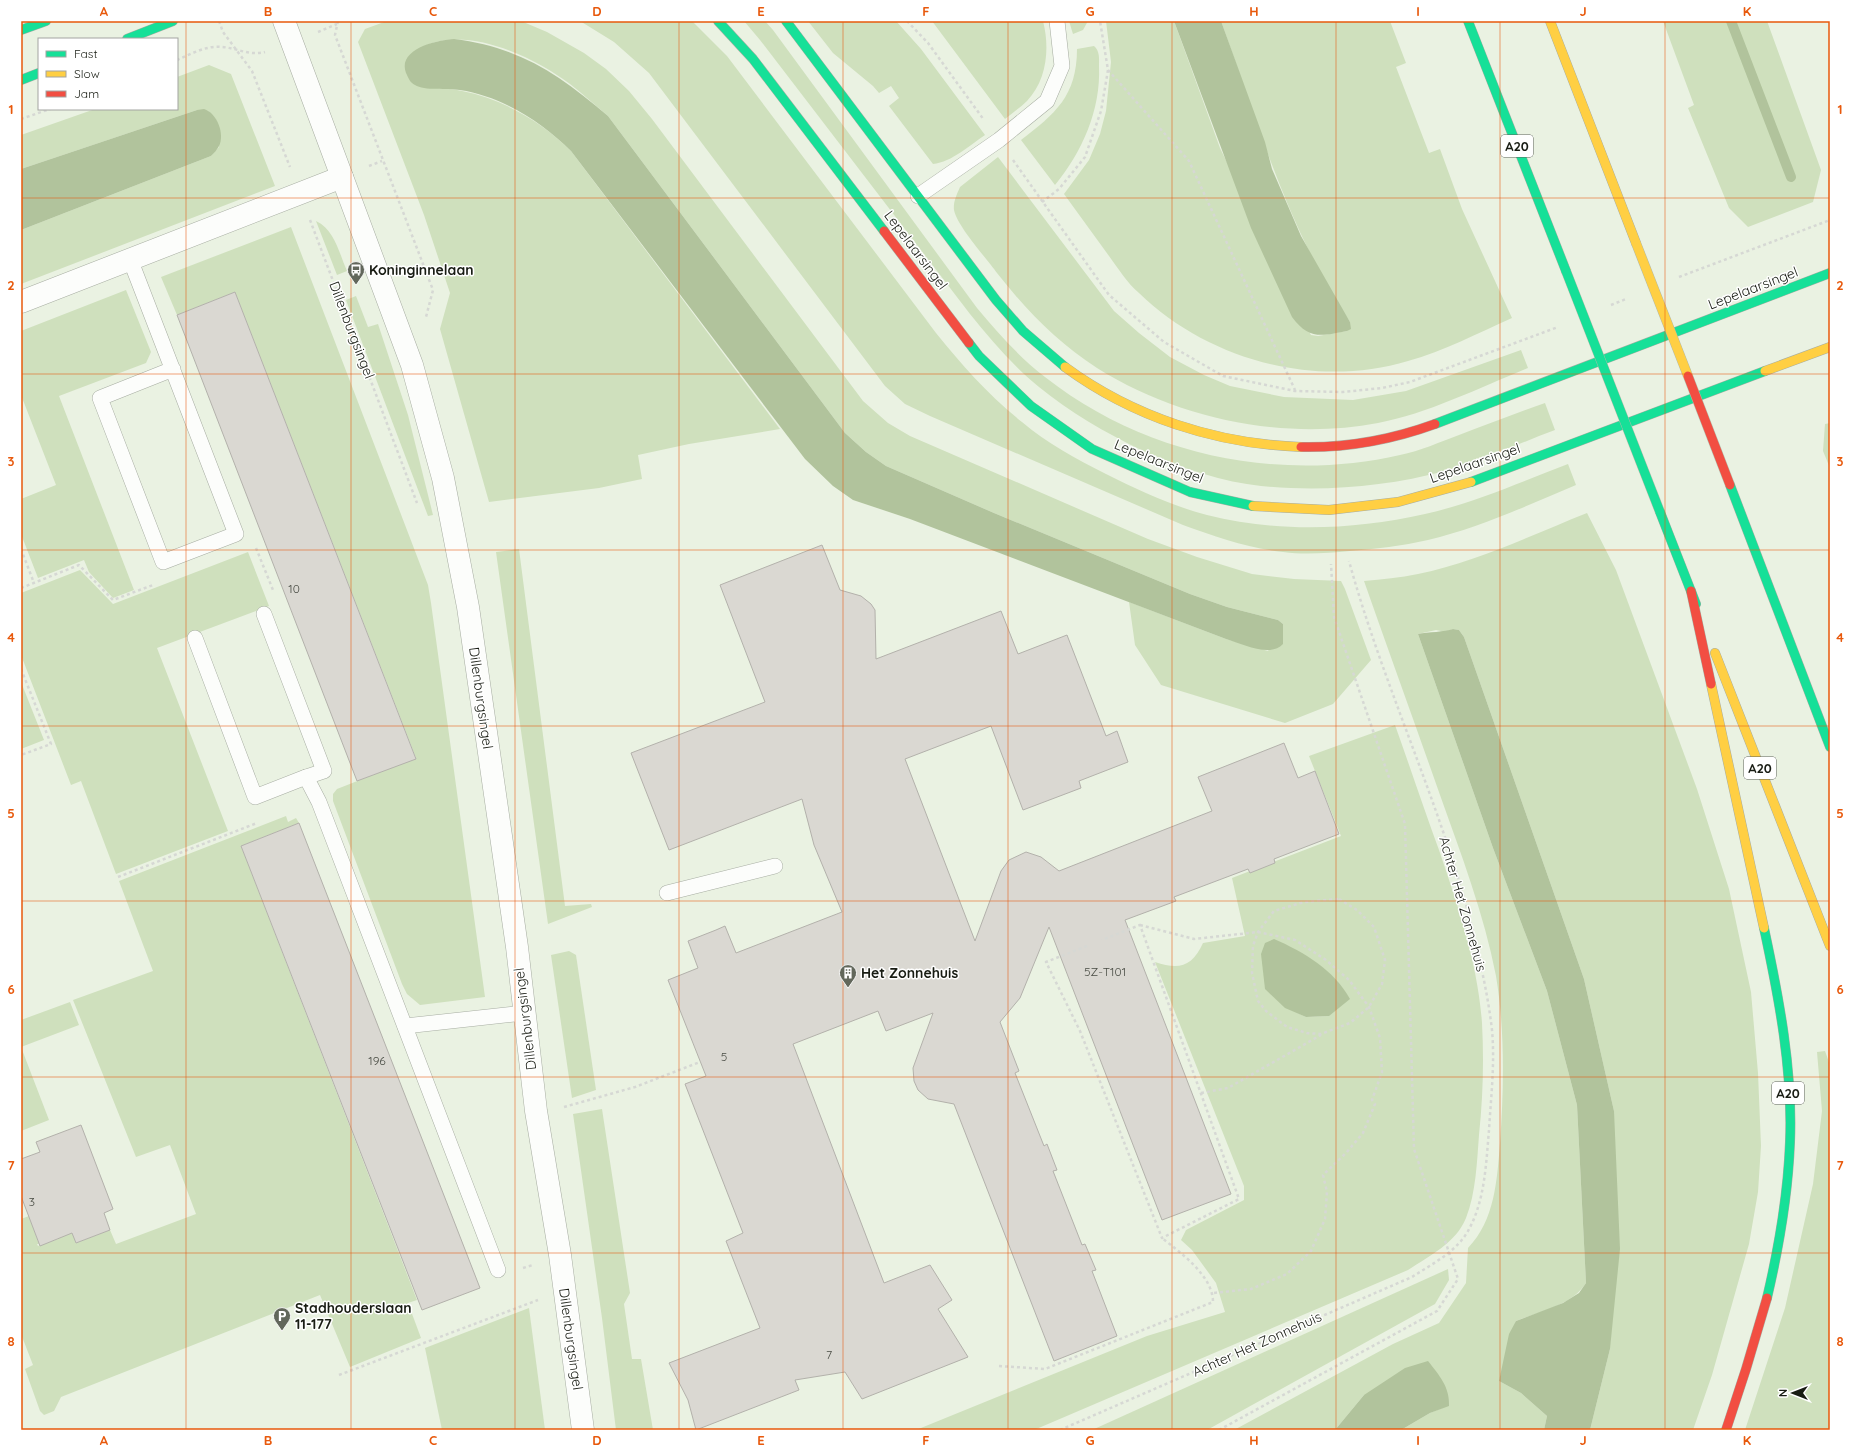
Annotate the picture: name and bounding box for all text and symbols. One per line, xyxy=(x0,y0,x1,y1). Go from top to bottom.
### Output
text: A xyxy=(100,3,109,19)
text: B xyxy=(264,3,272,19)
text: C xyxy=(429,3,437,19)
text: D xyxy=(592,3,602,19)
text: E xyxy=(757,3,765,19)
text: F xyxy=(922,3,930,19)
text: G xyxy=(1085,3,1095,19)
text: H xyxy=(1249,3,1259,19)
text: I xyxy=(1416,3,1420,19)
text: J xyxy=(1579,3,1587,19)
text: K xyxy=(1743,3,1752,19)
legend xyxy=(38,38,178,110)
text: Fast xyxy=(74,46,98,61)
text: Slow xyxy=(74,66,100,81)
text: Jam xyxy=(74,86,99,101)
text: 1 xyxy=(8,101,14,117)
text: 1 xyxy=(1837,101,1843,117)
road number: A20 xyxy=(1501,135,1533,157)
street label: Lepelaarsingel xyxy=(880,207,952,293)
bus stop icon: Koninginnelaan xyxy=(346,260,366,285)
place label: Koninginnelaan xyxy=(369,261,474,279)
street label: Lepelaarsingel xyxy=(1706,263,1800,313)
text: 2 xyxy=(7,277,15,293)
text: 2 xyxy=(1836,277,1844,293)
street label: Dillenburgsingel xyxy=(325,279,379,381)
street label: Lepelaarsingel xyxy=(1112,435,1206,487)
street label: Lepelaarsingel xyxy=(1427,439,1523,487)
text: 3 xyxy=(8,453,15,469)
text: 3 xyxy=(1837,453,1844,469)
house number: 10 xyxy=(288,581,300,596)
text: 4 xyxy=(7,629,15,645)
text: 4 xyxy=(1836,629,1844,645)
street label: Dillenburgsingel xyxy=(465,646,497,750)
road number: A20 xyxy=(1744,757,1776,779)
text: 5 xyxy=(7,805,15,821)
text: 5 xyxy=(1836,805,1844,821)
street label: Achter Het Zonnehuis xyxy=(1435,834,1491,974)
building icon: Het Zonnehuis xyxy=(838,963,858,988)
place label: Het Zonnehuis xyxy=(861,964,958,982)
house number: 5Z-T101 xyxy=(1084,964,1126,979)
street label: Dillenburgsingel xyxy=(510,967,540,1071)
text: 6 xyxy=(7,981,15,997)
text: 6 xyxy=(1836,981,1844,997)
house number: 5 xyxy=(721,1049,727,1064)
house number: 196 xyxy=(368,1053,386,1068)
road number: A20 xyxy=(1772,1082,1804,1104)
text: 7 xyxy=(7,1157,15,1173)
text: 7 xyxy=(1836,1157,1844,1173)
house number: 3 xyxy=(29,1194,35,1209)
street label: Dillenburgsingel xyxy=(555,1287,587,1391)
place label: Stadhouderslaan 11-177 xyxy=(295,1299,412,1333)
parking icon: Stadhouderslaan 11-177 xyxy=(272,1306,292,1331)
street label: Achter Het Zonnehuis xyxy=(1190,1307,1324,1381)
text: 8 xyxy=(7,1333,15,1349)
text: 8 xyxy=(1836,1333,1844,1349)
house number: 7 xyxy=(826,1347,832,1362)
north arrow xyxy=(1773,1373,1813,1413)
text: N xyxy=(1776,1389,1790,1397)
text: A xyxy=(100,1432,109,1448)
text: B xyxy=(264,1432,272,1448)
text: C xyxy=(429,1432,437,1448)
text: D xyxy=(592,1432,602,1448)
text: E xyxy=(757,1432,765,1448)
text: F xyxy=(922,1432,930,1448)
text: G xyxy=(1085,1432,1095,1448)
text: H xyxy=(1249,1432,1259,1448)
text: I xyxy=(1416,1432,1420,1448)
text: J xyxy=(1579,1432,1587,1448)
text: K xyxy=(1743,1432,1752,1448)

